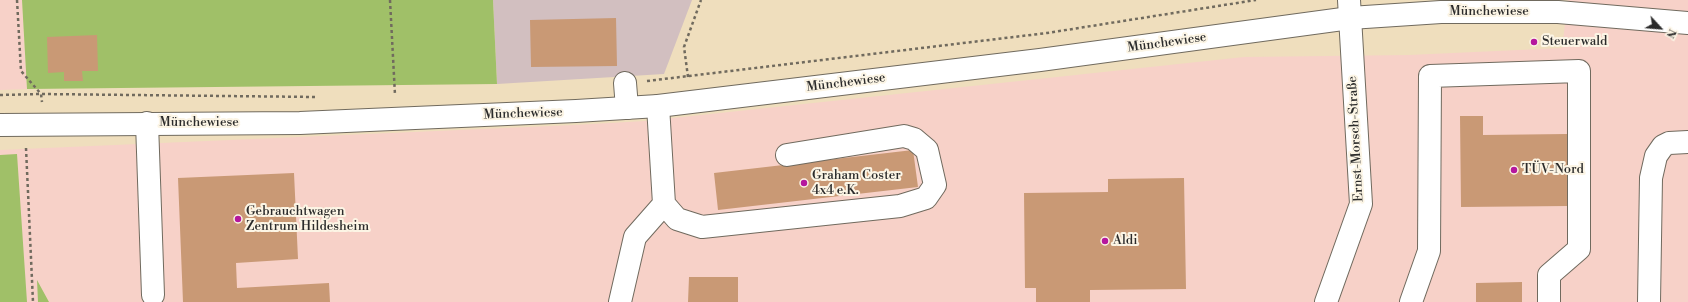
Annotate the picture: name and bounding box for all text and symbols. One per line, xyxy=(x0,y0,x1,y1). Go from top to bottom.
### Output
street label: Münchewiese xyxy=(1449,4,1529,20)
north arrow xyxy=(1640,8,1680,48)
text: N xyxy=(1663,26,1679,40)
street label: Münchewiese xyxy=(1127,30,1207,56)
place label: Steuerwald xyxy=(1542,34,1607,50)
marker: Steuerwald xyxy=(1529,37,1539,47)
street label: Münchewiese xyxy=(806,70,886,96)
street label: Ernst-Morsch-Straße xyxy=(1345,76,1367,202)
street label: Münchewiese xyxy=(483,105,563,123)
street label: Münchewiese xyxy=(159,115,239,131)
place label: TÜV-Nord xyxy=(1522,162,1584,178)
marker: TÜV-Nord xyxy=(1509,165,1519,175)
place label: Graham Coster 4x4 e.K. xyxy=(812,168,901,199)
marker: Graham Coster 4x4 e.K. xyxy=(799,178,809,188)
place label: Gebrauchtwagen Zentrum Hildesheim xyxy=(246,204,369,235)
marker: Gebrauchtwagen Zentrum Hildesheim xyxy=(233,214,243,224)
place label: Aldi xyxy=(1113,233,1137,249)
marker: Aldi xyxy=(1100,236,1110,246)

